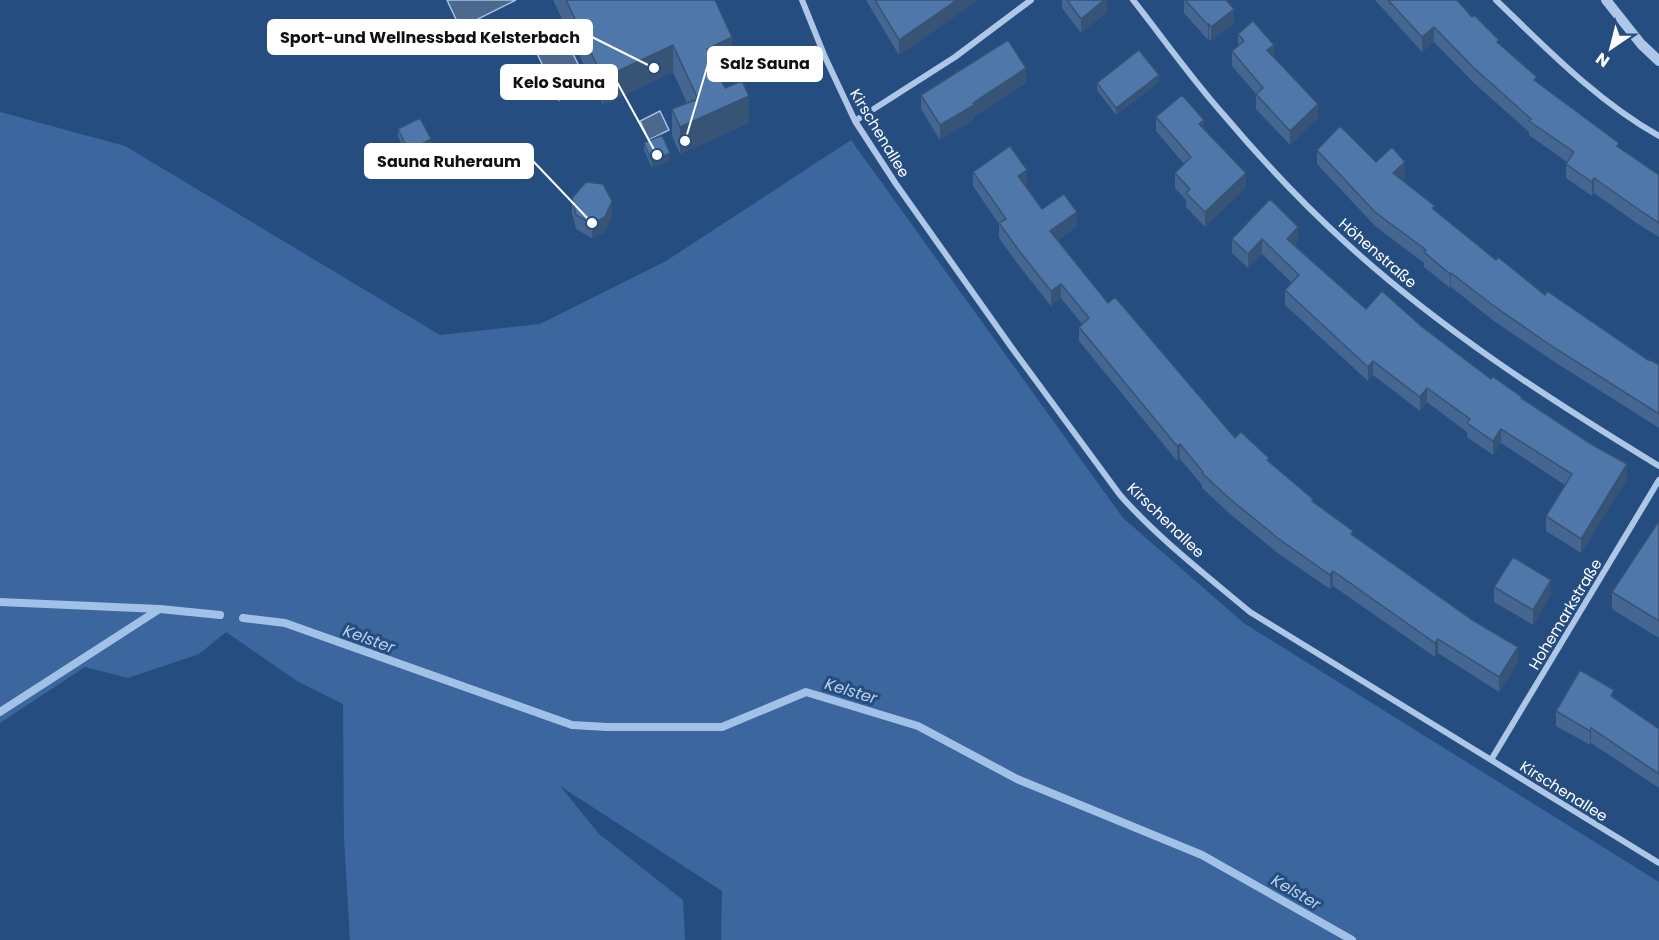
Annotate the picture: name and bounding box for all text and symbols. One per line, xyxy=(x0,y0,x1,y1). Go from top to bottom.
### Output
north arrow xyxy=(1581,18,1641,78)
callout: Sport-und Wellnessbad Kelsterbach xyxy=(268,20,592,54)
text: Sport-und Wellnessbad Kelsterbach xyxy=(280,26,580,49)
callout: Salz Sauna xyxy=(708,47,822,81)
text: N xyxy=(1591,47,1614,73)
text: Salz Sauna xyxy=(720,52,810,75)
callout: Kelo Sauna xyxy=(501,65,617,99)
text: Kelo Sauna xyxy=(513,71,605,94)
street label: Kirschenallee xyxy=(845,85,915,181)
callout: Sauna Ruheraum xyxy=(365,144,533,178)
text: Sauna Ruheraum xyxy=(377,150,521,173)
street label: Höhenstraße xyxy=(1334,213,1422,293)
street label: Kirschenallee xyxy=(1123,478,1209,562)
street label: Hohemarkstraße xyxy=(1523,554,1607,674)
water label: Kelster xyxy=(340,619,399,659)
water label: Kelster xyxy=(822,672,881,710)
street label: Kirschenallee xyxy=(1516,756,1612,826)
water label: Kelster xyxy=(1267,869,1326,916)

